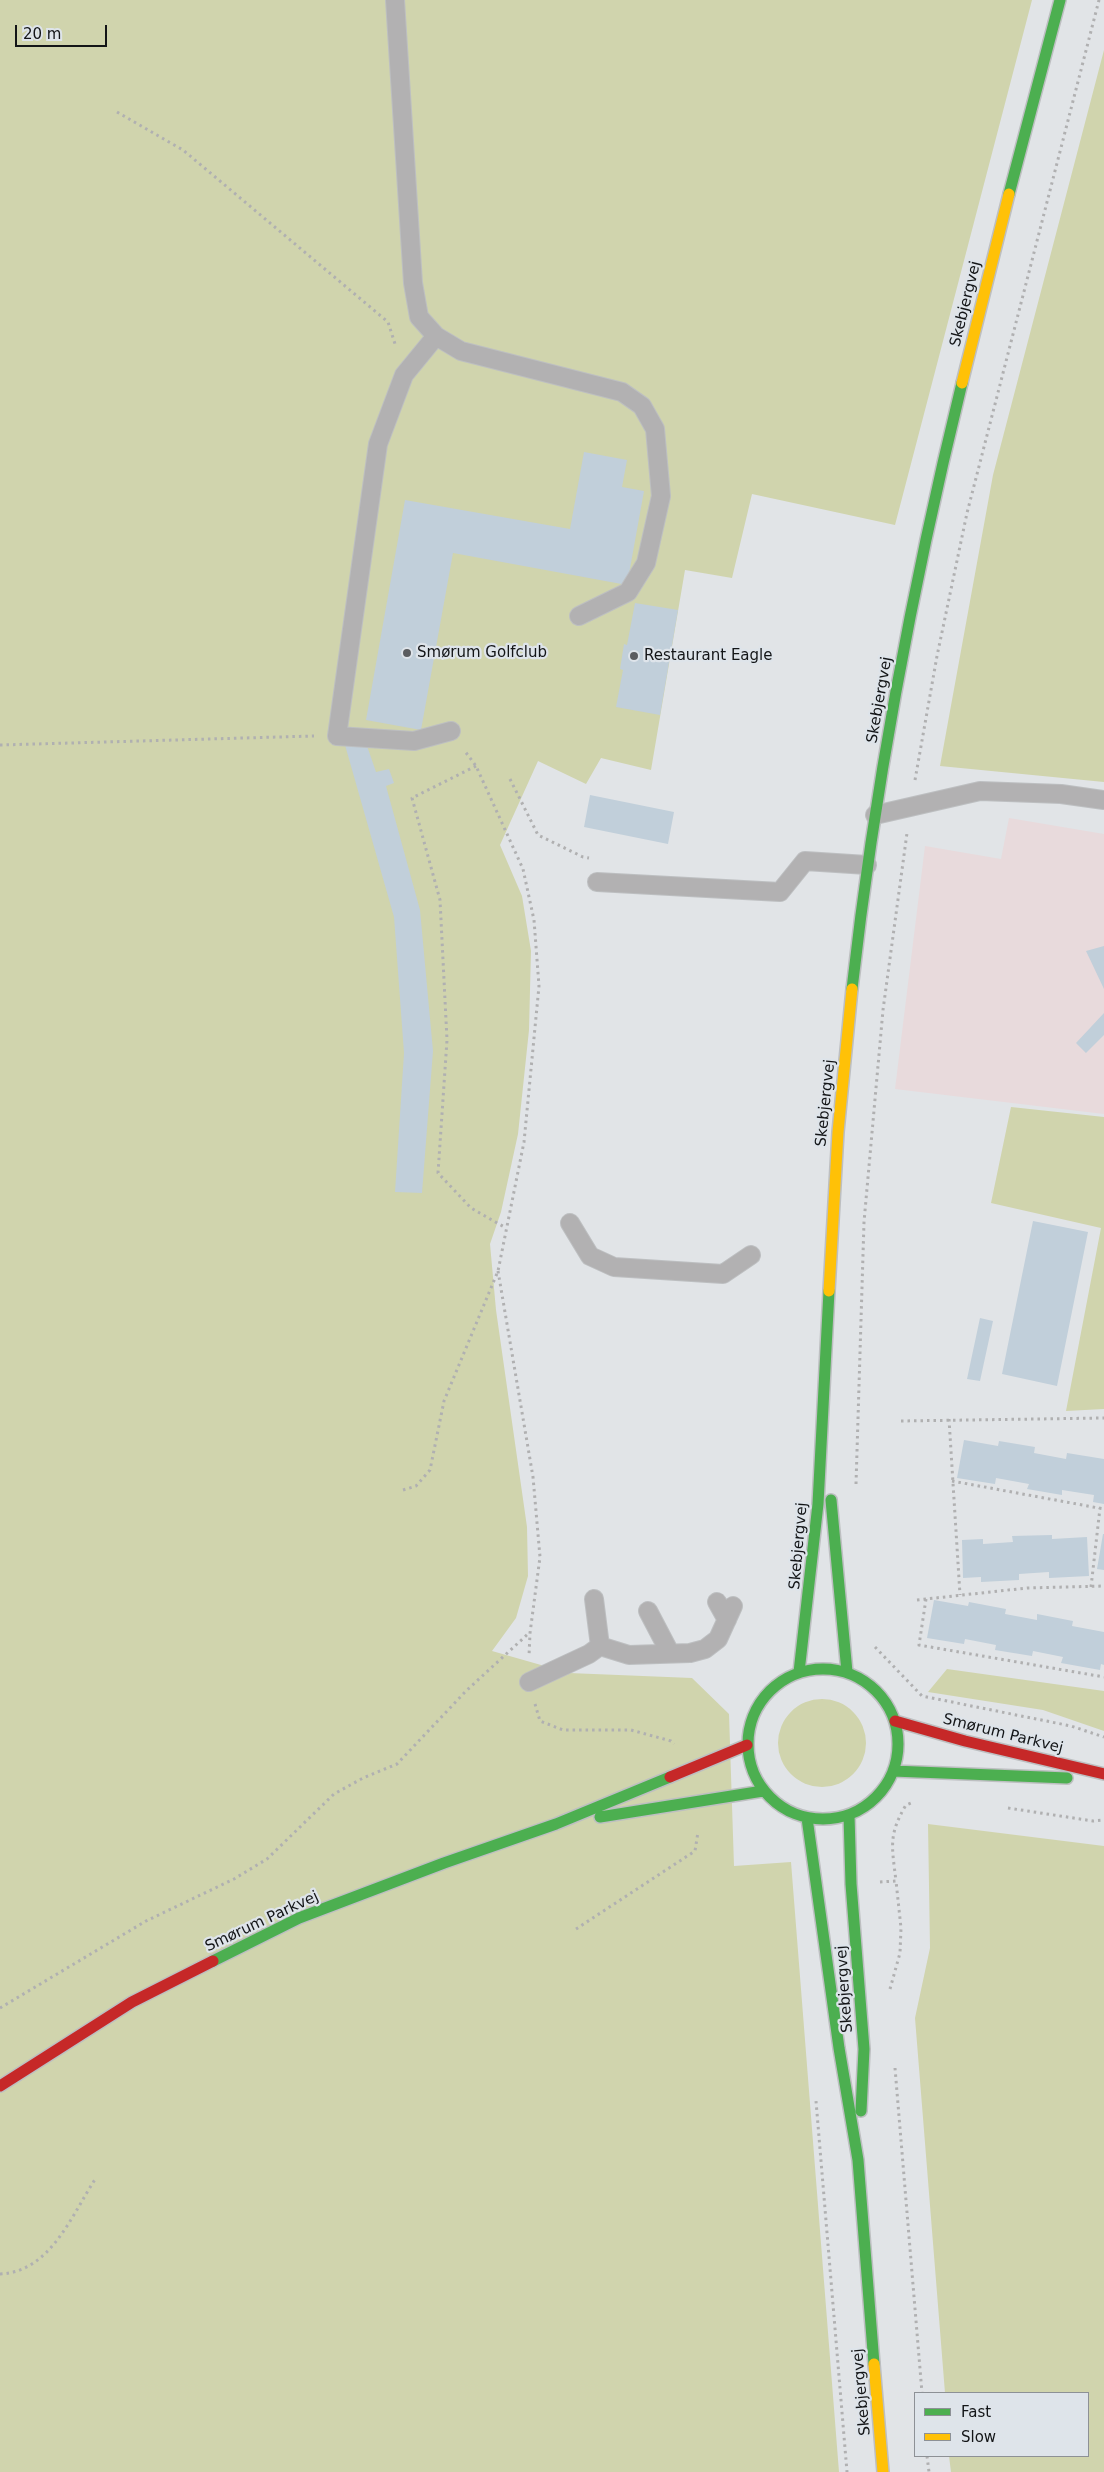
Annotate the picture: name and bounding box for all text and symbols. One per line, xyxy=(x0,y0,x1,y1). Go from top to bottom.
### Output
scale bar xyxy=(18,15,110,47)
text: 20 m xyxy=(23,25,61,43)
street label: Skebjergvej xyxy=(947,259,985,349)
place label: Smørum Golfclub xyxy=(417,644,547,662)
marker: Smørum Golfclub xyxy=(401,647,413,659)
place label: Restaurant Eagle xyxy=(644,647,772,665)
marker: Restaurant Eagle xyxy=(628,650,640,662)
street label: Skebjergvej xyxy=(864,655,896,745)
street label: Skebjergvej xyxy=(812,1059,840,1147)
street label: Skebjergvej xyxy=(786,1502,812,1590)
street label: Smørum Parkvej xyxy=(941,1710,1065,1758)
street label: Smørum Parkvej xyxy=(202,1888,322,1956)
street label: Skebjergvej xyxy=(833,1945,857,2033)
street label: Skebjergvej xyxy=(849,2348,875,2436)
legend xyxy=(914,2392,1089,2457)
text: Fast xyxy=(961,2403,991,2421)
text: Slow xyxy=(961,2428,996,2446)

